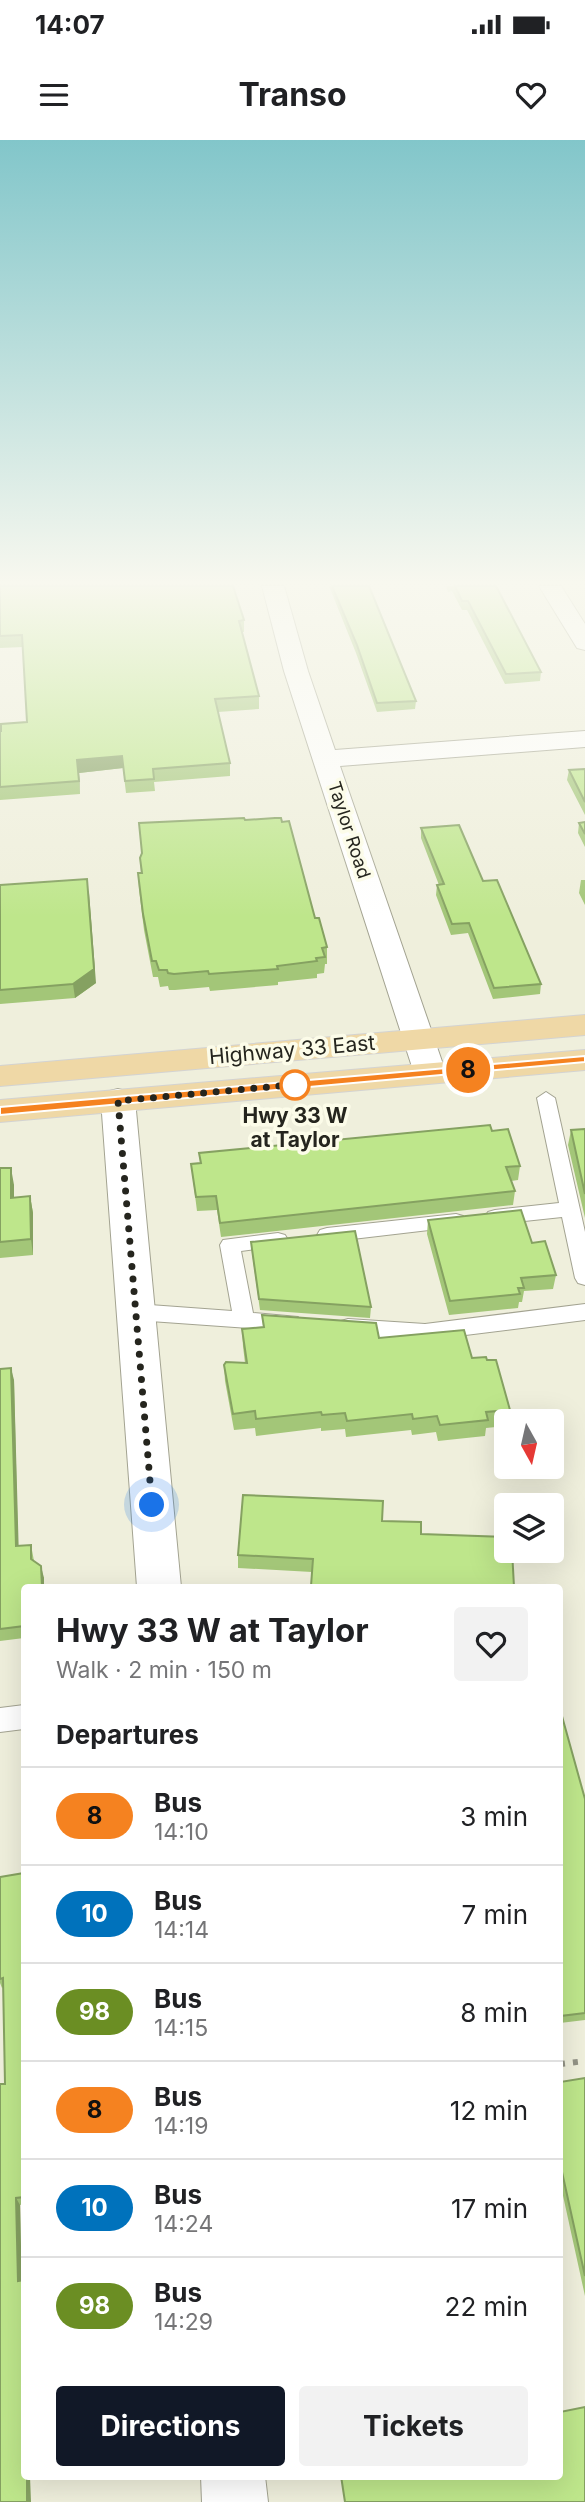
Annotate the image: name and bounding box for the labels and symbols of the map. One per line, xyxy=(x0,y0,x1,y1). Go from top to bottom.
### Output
street label: Taylor Road xyxy=(324,779,375,881)
street label: Highway 33 East xyxy=(208,1030,376,1069)
line badge: 8 xyxy=(445,1047,491,1093)
marker: Hwy 33 W at Taylor xyxy=(280,1070,310,1100)
place label: Hwy 33 W at Taylor xyxy=(242,1103,348,1152)
north arrow xyxy=(494,1409,564,1479)
your location xyxy=(134,1487,169,1522)

